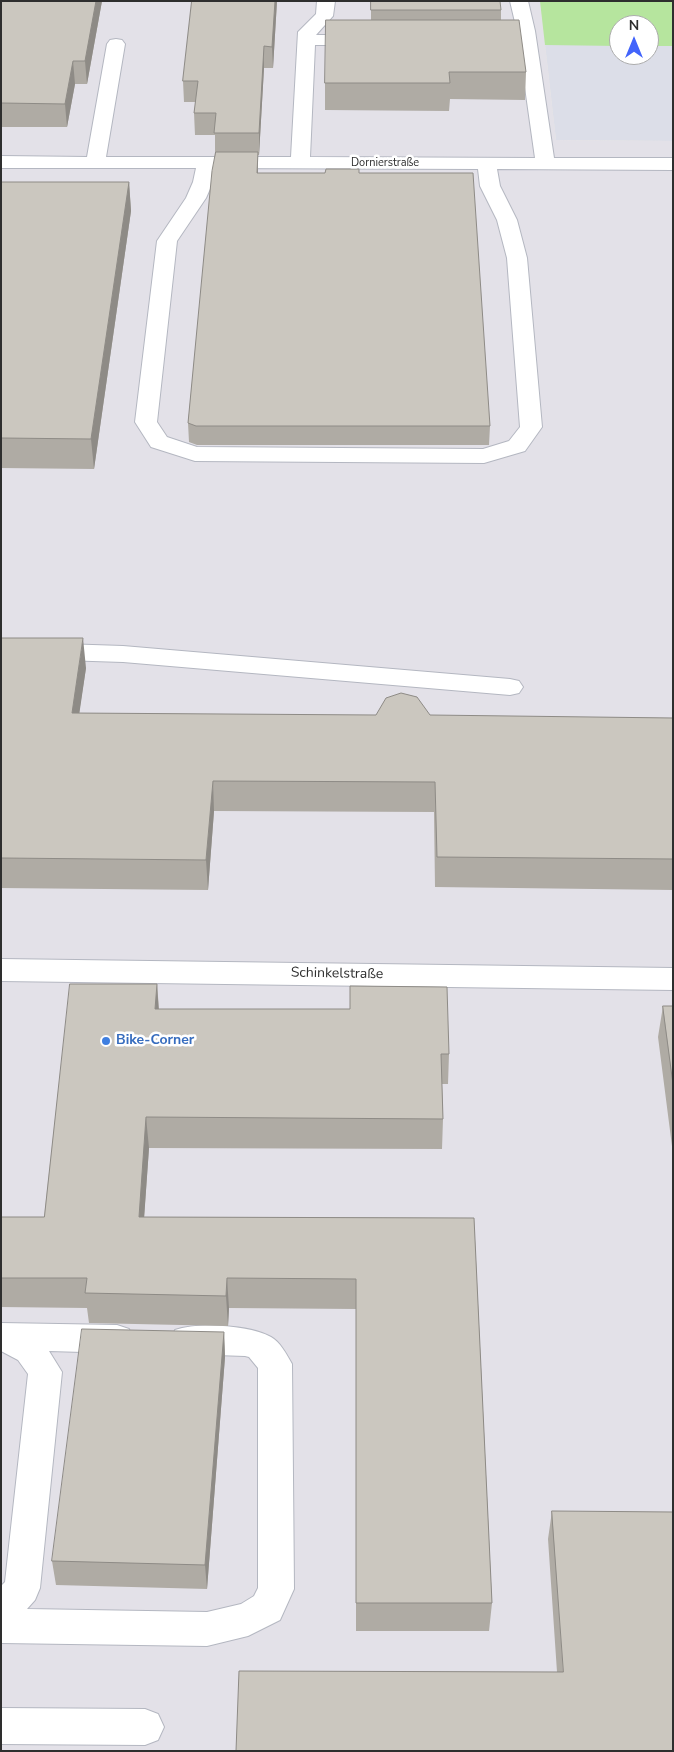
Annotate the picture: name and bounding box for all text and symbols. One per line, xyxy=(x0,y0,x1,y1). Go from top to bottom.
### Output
north arrow xyxy=(609,15,659,65)
text: N xyxy=(629,16,639,35)
street label: Dornierstraße xyxy=(351,156,419,170)
street label: Schinkelstraße xyxy=(291,965,383,983)
place label: Bike-Corner xyxy=(116,1033,194,1049)
marker: Bike-Corner xyxy=(100,1035,112,1047)

